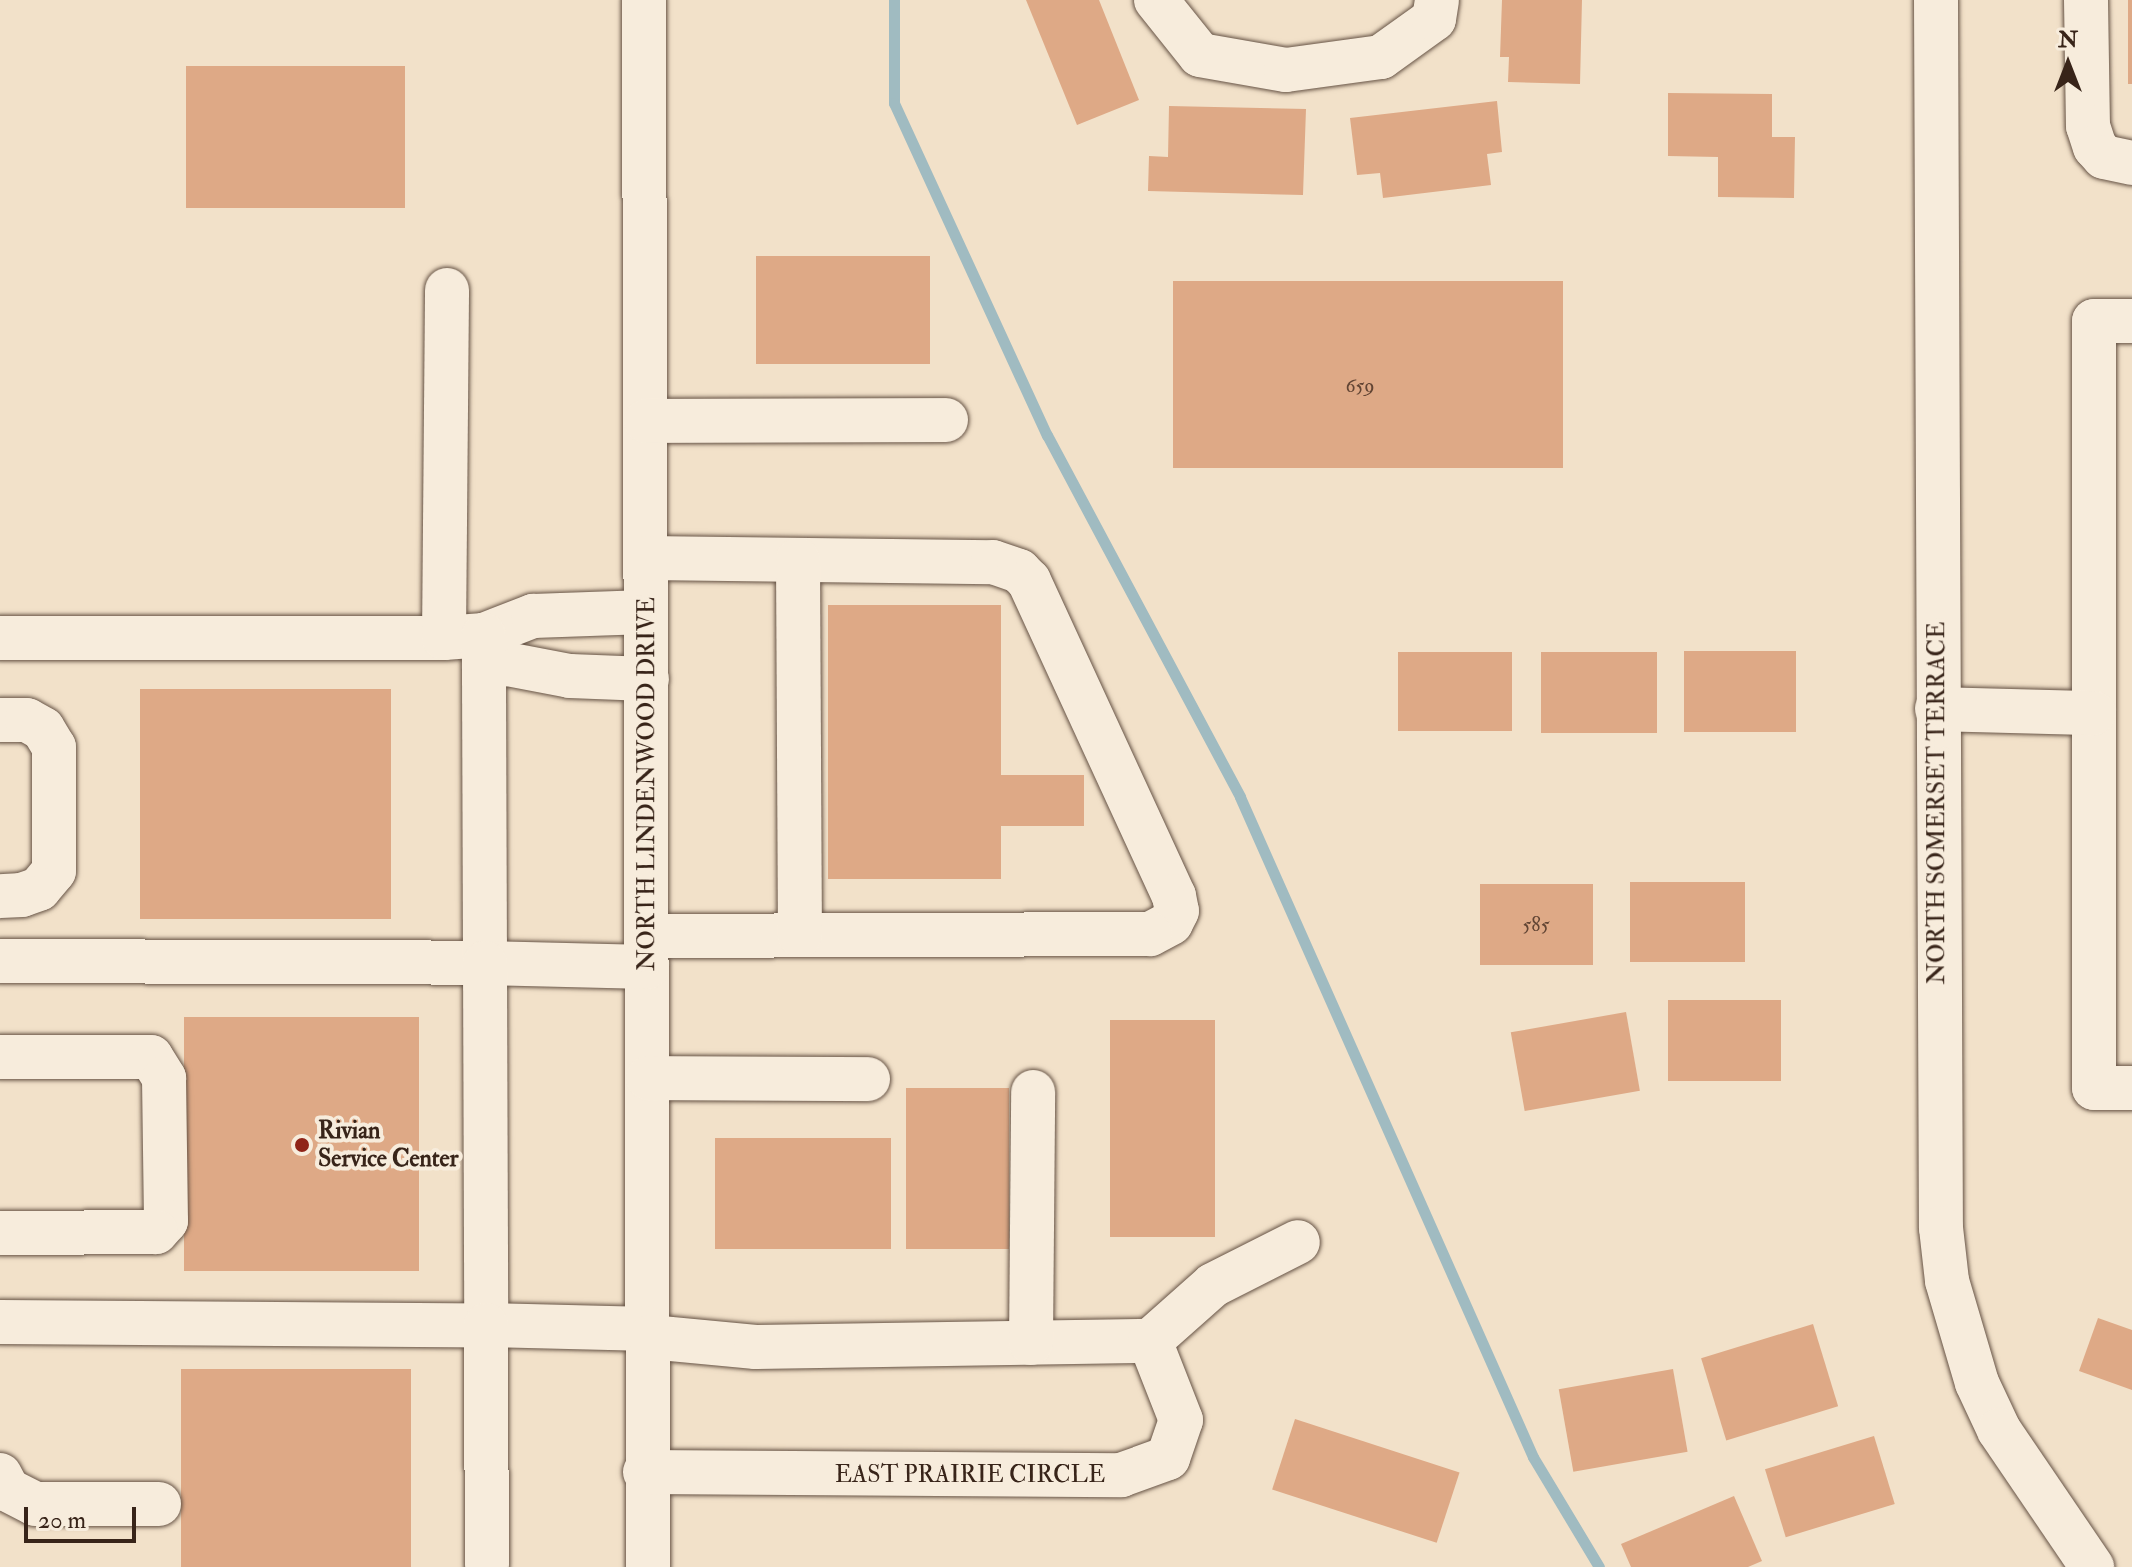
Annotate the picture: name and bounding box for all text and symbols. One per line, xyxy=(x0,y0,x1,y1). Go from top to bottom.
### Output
north arrow xyxy=(2028,24,2108,104)
text: N xyxy=(2058,26,2078,54)
house number: 659 xyxy=(1345,373,1375,397)
street label: NORTH LINDENWOOD DRIVE xyxy=(633,597,661,971)
street label: NORTH SOMERSET TERRACE xyxy=(1923,622,1951,984)
house number: 585 xyxy=(1523,912,1549,936)
place label: Rivian Service Center xyxy=(318,1117,459,1173)
marker: Rivian Service Center xyxy=(293,1136,311,1154)
street label: EAST PRAIRIE CIRCLE xyxy=(835,1461,1105,1489)
scale bar xyxy=(28,1491,140,1541)
text: 20 m xyxy=(38,1505,86,1536)

